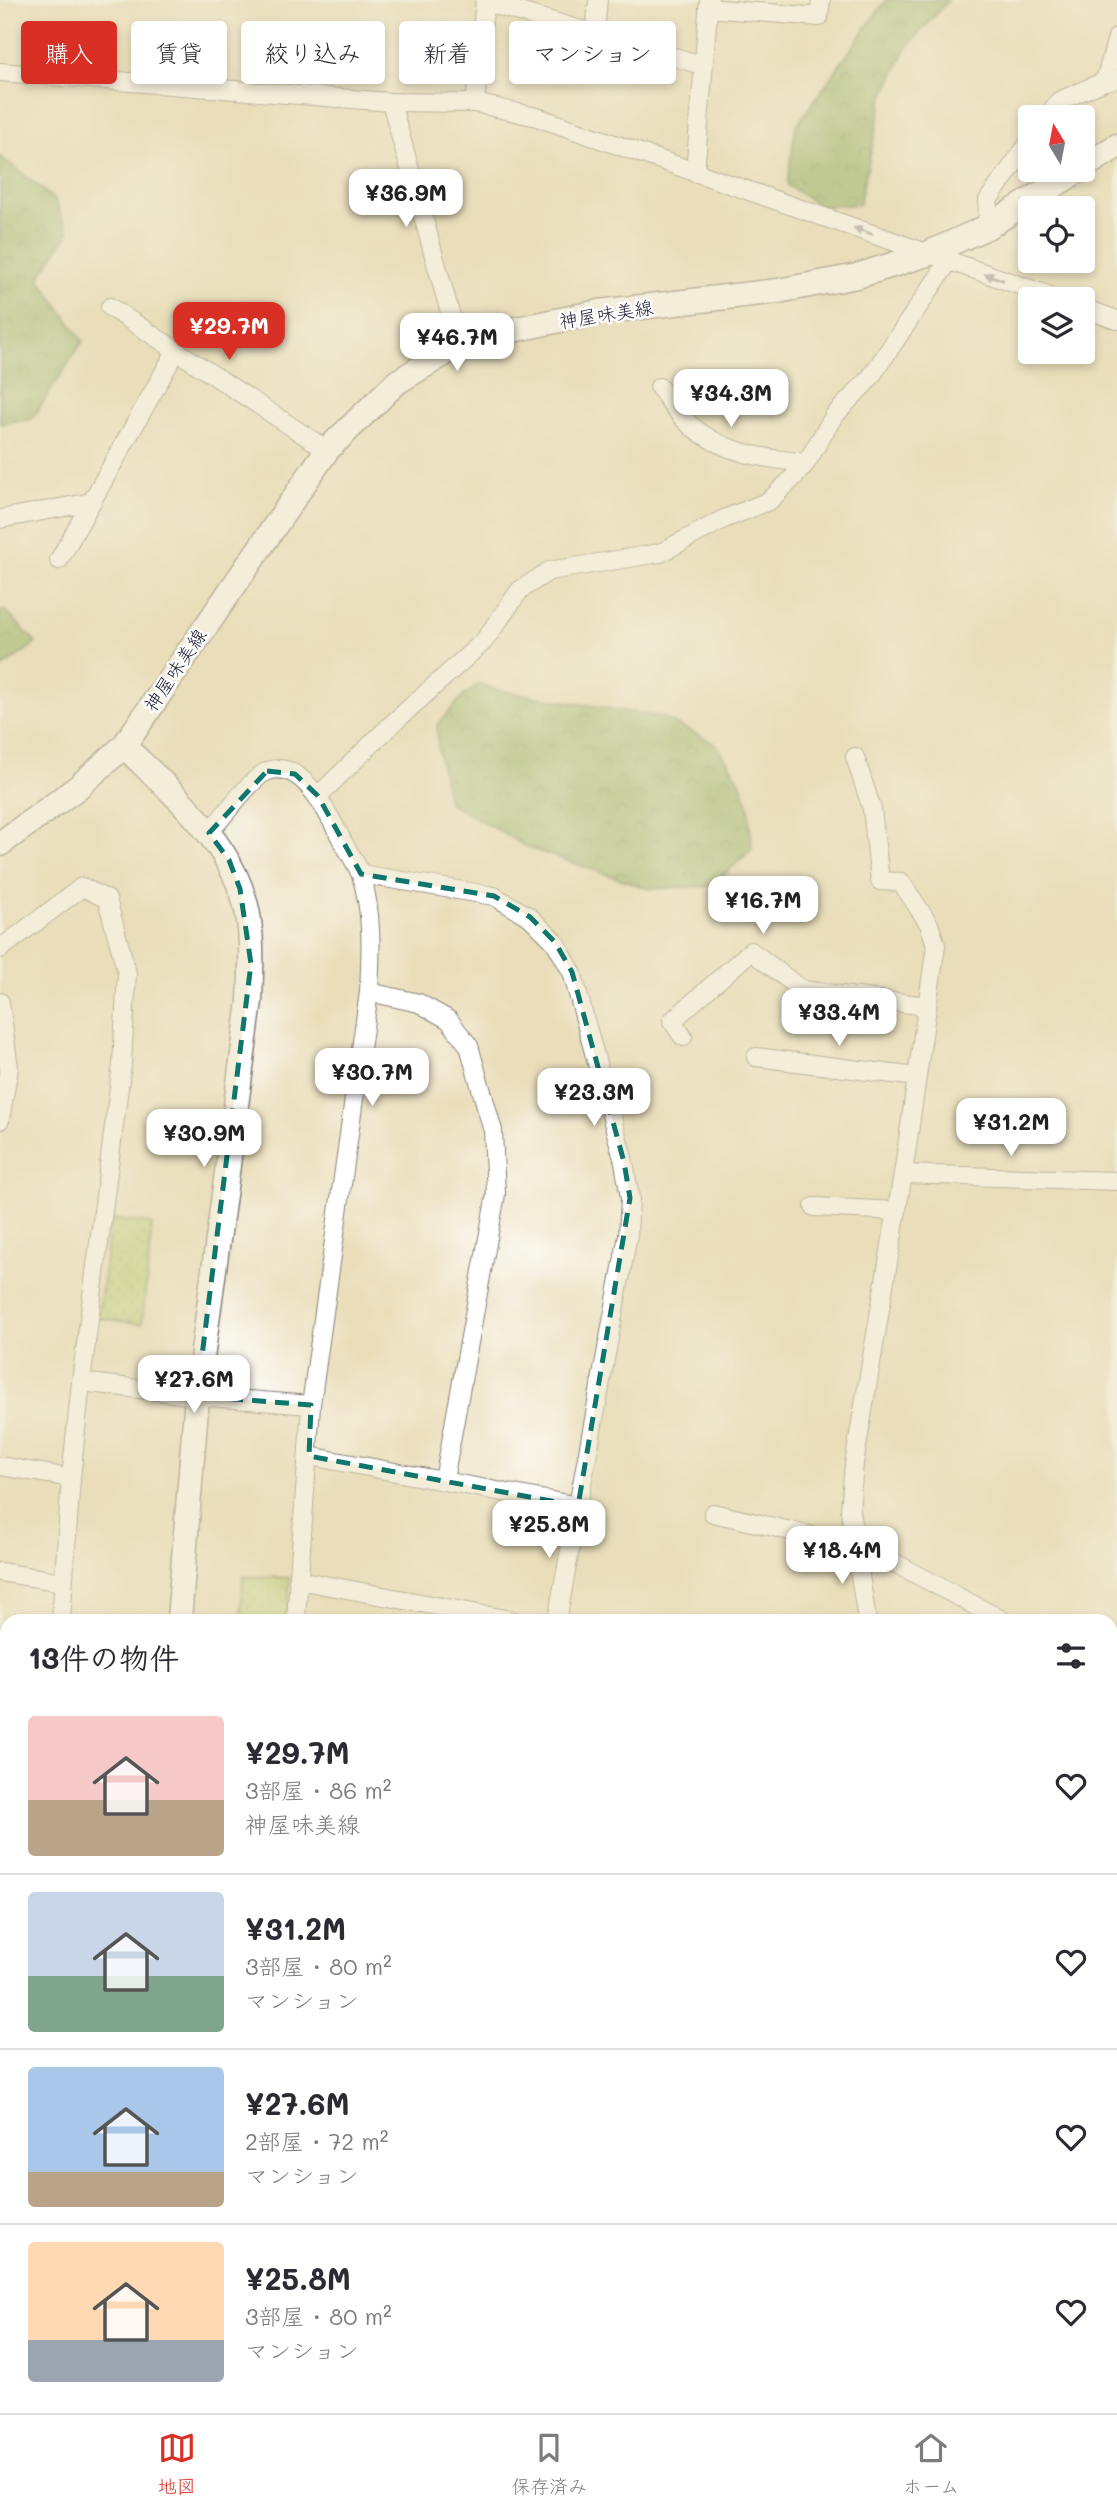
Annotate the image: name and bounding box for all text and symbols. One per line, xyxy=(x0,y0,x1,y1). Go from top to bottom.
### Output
chip: 購入 xyxy=(21,21,117,84)
chip: 賃貸 xyxy=(131,21,227,84)
chip: 絞り込み xyxy=(241,21,385,84)
chip: 新着 xyxy=(399,21,495,84)
chip: マンション xyxy=(509,21,676,84)
north arrow xyxy=(1018,105,1096,182)
map controls xyxy=(1018,105,1095,364)
pin: ¥36.9M xyxy=(349,170,463,229)
text: ¥36.9M xyxy=(365,177,447,207)
button: locate xyxy=(1018,196,1095,273)
one-way arrow xyxy=(852,225,873,236)
one-way arrow xyxy=(983,271,1004,282)
button: layers xyxy=(1018,287,1095,364)
street label: 神屋味美線 xyxy=(557,294,655,333)
pin: ¥29.7M xyxy=(172,302,286,362)
text: ¥29.7M xyxy=(189,310,269,340)
pin: ¥46.7M xyxy=(400,314,514,373)
text: ¥46.7M xyxy=(416,321,498,351)
pin: ¥34.3M xyxy=(674,370,788,429)
text: ¥34.3M xyxy=(690,377,772,407)
street label: 神屋味美線 xyxy=(138,623,212,716)
pin: ¥16.7M xyxy=(706,876,820,936)
text: ¥16.7M xyxy=(724,884,802,914)
pin: ¥33.4M xyxy=(782,988,896,1048)
text: ¥33.4M xyxy=(798,996,880,1026)
pin: ¥30.7M xyxy=(315,1048,429,1108)
text: ¥30.7M xyxy=(331,1056,413,1086)
pin: ¥23.3M xyxy=(537,1068,651,1128)
text: ¥23.3M xyxy=(553,1076,635,1106)
pin: ¥31.2M xyxy=(954,1098,1068,1158)
text: ¥31.2M xyxy=(972,1106,1050,1136)
pin: ¥30.9M xyxy=(147,1110,261,1169)
text: ¥30.9M xyxy=(162,1117,246,1147)
pin: ¥27.6M xyxy=(137,1356,251,1415)
text: ¥27.6M xyxy=(154,1363,234,1393)
pin: ¥25.8M xyxy=(492,1500,606,1560)
text: ¥25.8M xyxy=(508,1508,590,1538)
pin: ¥18.4M xyxy=(785,1526,899,1586)
text: ¥18.4M xyxy=(802,1534,882,1564)
text: 13件の物件 xyxy=(28,1637,179,1677)
icon: filters xyxy=(1052,1637,1090,1675)
text: ¥29.7M xyxy=(245,1732,350,1772)
icon: home xyxy=(84,1744,168,1828)
icon: heart xyxy=(1052,1767,1090,1805)
text: 3部屋 · 86 m² xyxy=(245,1775,391,1805)
text: 神屋味美線 xyxy=(245,1809,360,1839)
text: ¥31.2M xyxy=(245,1908,346,1948)
icon: home xyxy=(84,1920,168,2004)
icon: heart xyxy=(1052,1943,1090,1981)
text: 3部屋 · 80 m² xyxy=(245,1951,392,1981)
text: マンション xyxy=(245,1985,359,2015)
text: ¥27.6M xyxy=(245,2083,350,2123)
icon: home xyxy=(84,2095,168,2179)
icon: heart xyxy=(1052,2118,1090,2156)
text: 2部屋 · 72 m² xyxy=(245,2126,389,2156)
text: マンション xyxy=(245,2160,359,2190)
text: ¥25.8M xyxy=(245,2258,351,2298)
icon: home xyxy=(84,2270,168,2354)
icon: heart xyxy=(1052,2293,1090,2331)
text: 3部屋 · 80 m² xyxy=(245,2301,392,2331)
text: マンション xyxy=(245,2335,359,2365)
tab: 地図 xyxy=(158,2429,196,2498)
tab: 保存済み xyxy=(511,2429,587,2498)
tab: ホーム xyxy=(903,2429,959,2498)

